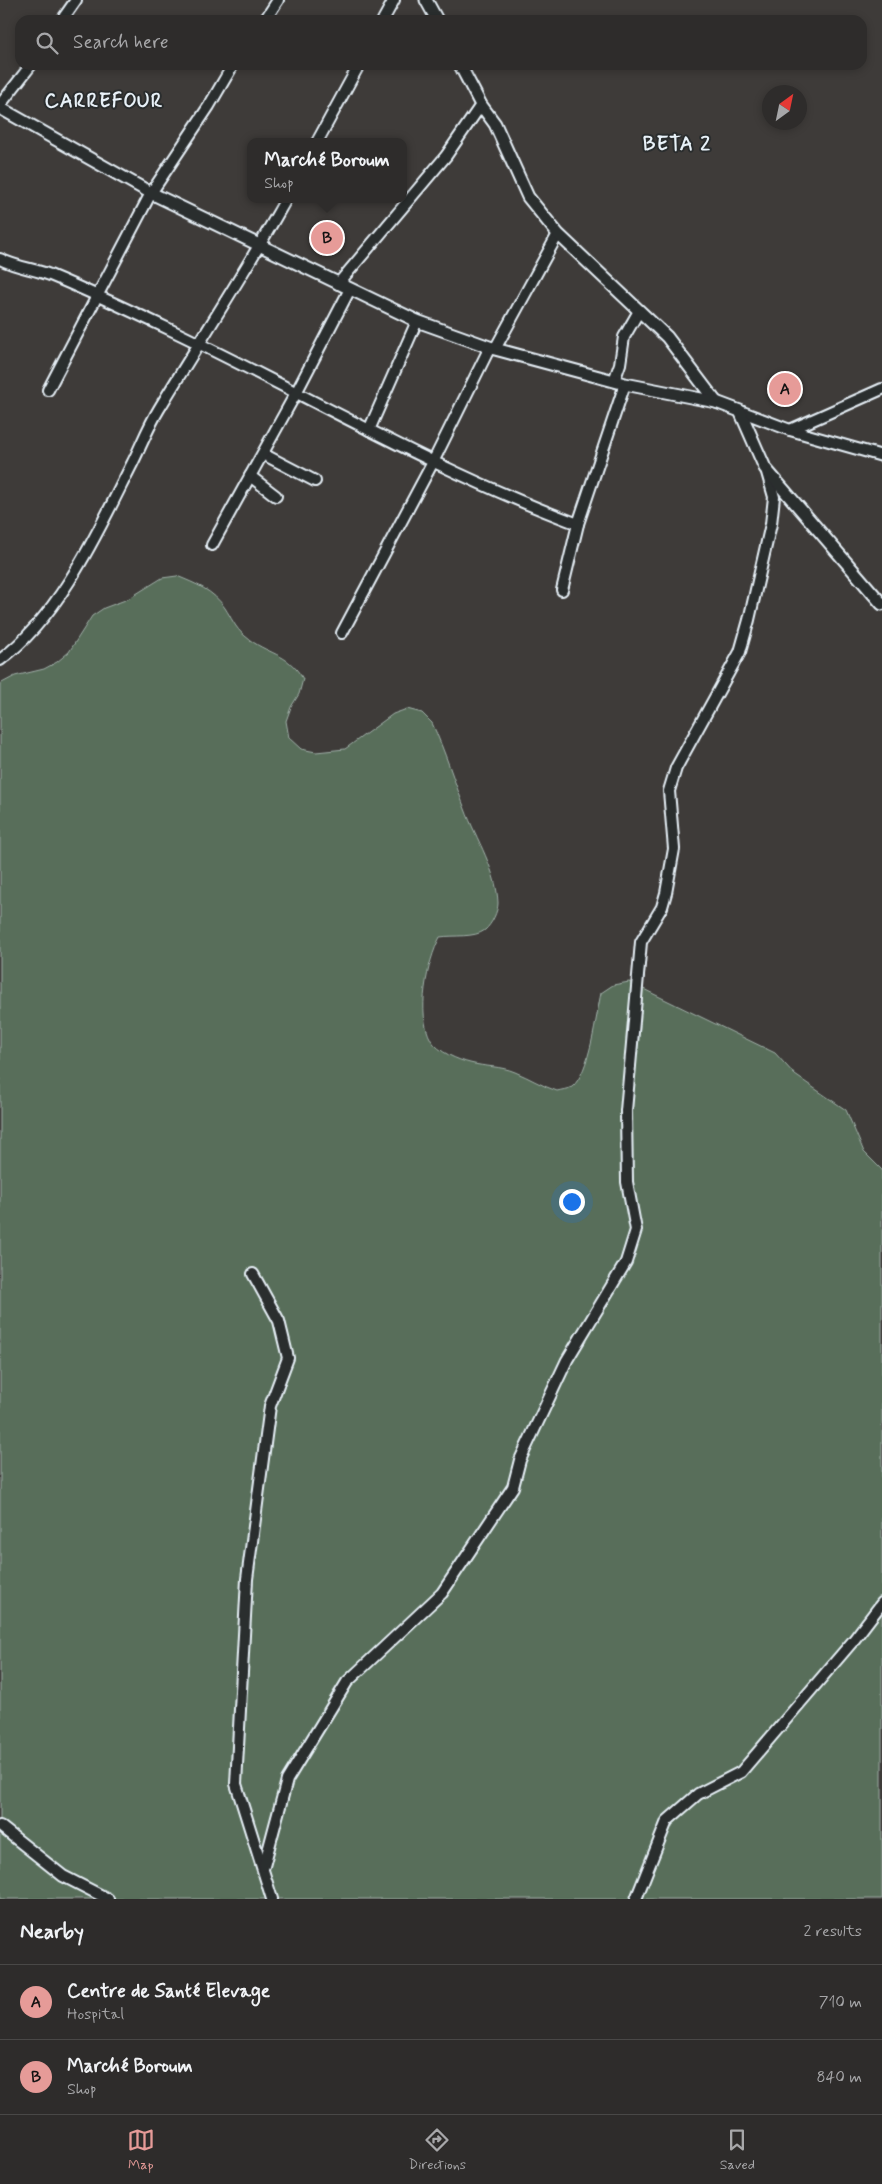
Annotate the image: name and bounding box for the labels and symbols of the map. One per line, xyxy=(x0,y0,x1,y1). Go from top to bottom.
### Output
north arrow xyxy=(762,85,807,130)
district label: CARREFOUR xyxy=(44,88,164,115)
district label: BETA 2 xyxy=(643,131,711,158)
pin: B xyxy=(311,219,343,257)
pin: A xyxy=(769,370,801,408)
your location xyxy=(559,1189,585,1215)

